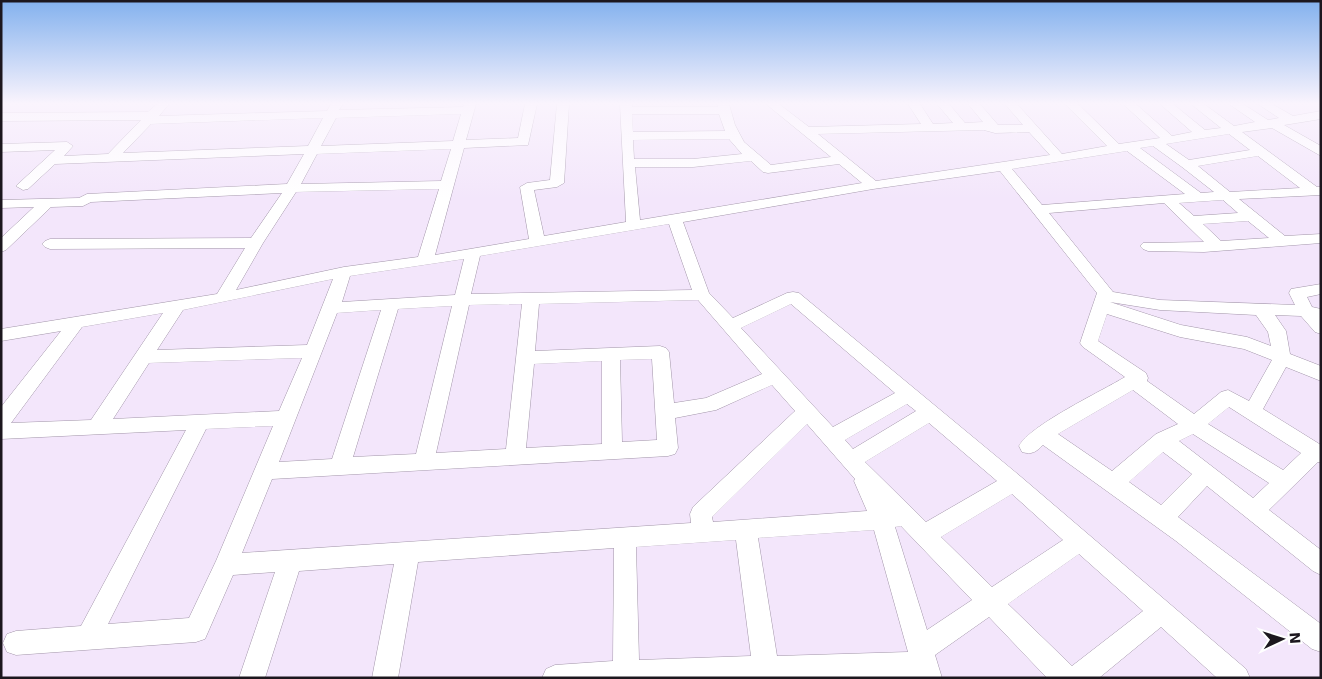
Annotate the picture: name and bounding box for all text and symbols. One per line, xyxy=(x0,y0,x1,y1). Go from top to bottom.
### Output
north arrow xyxy=(1257,614,1307,664)
text: N xyxy=(1287,632,1303,644)

